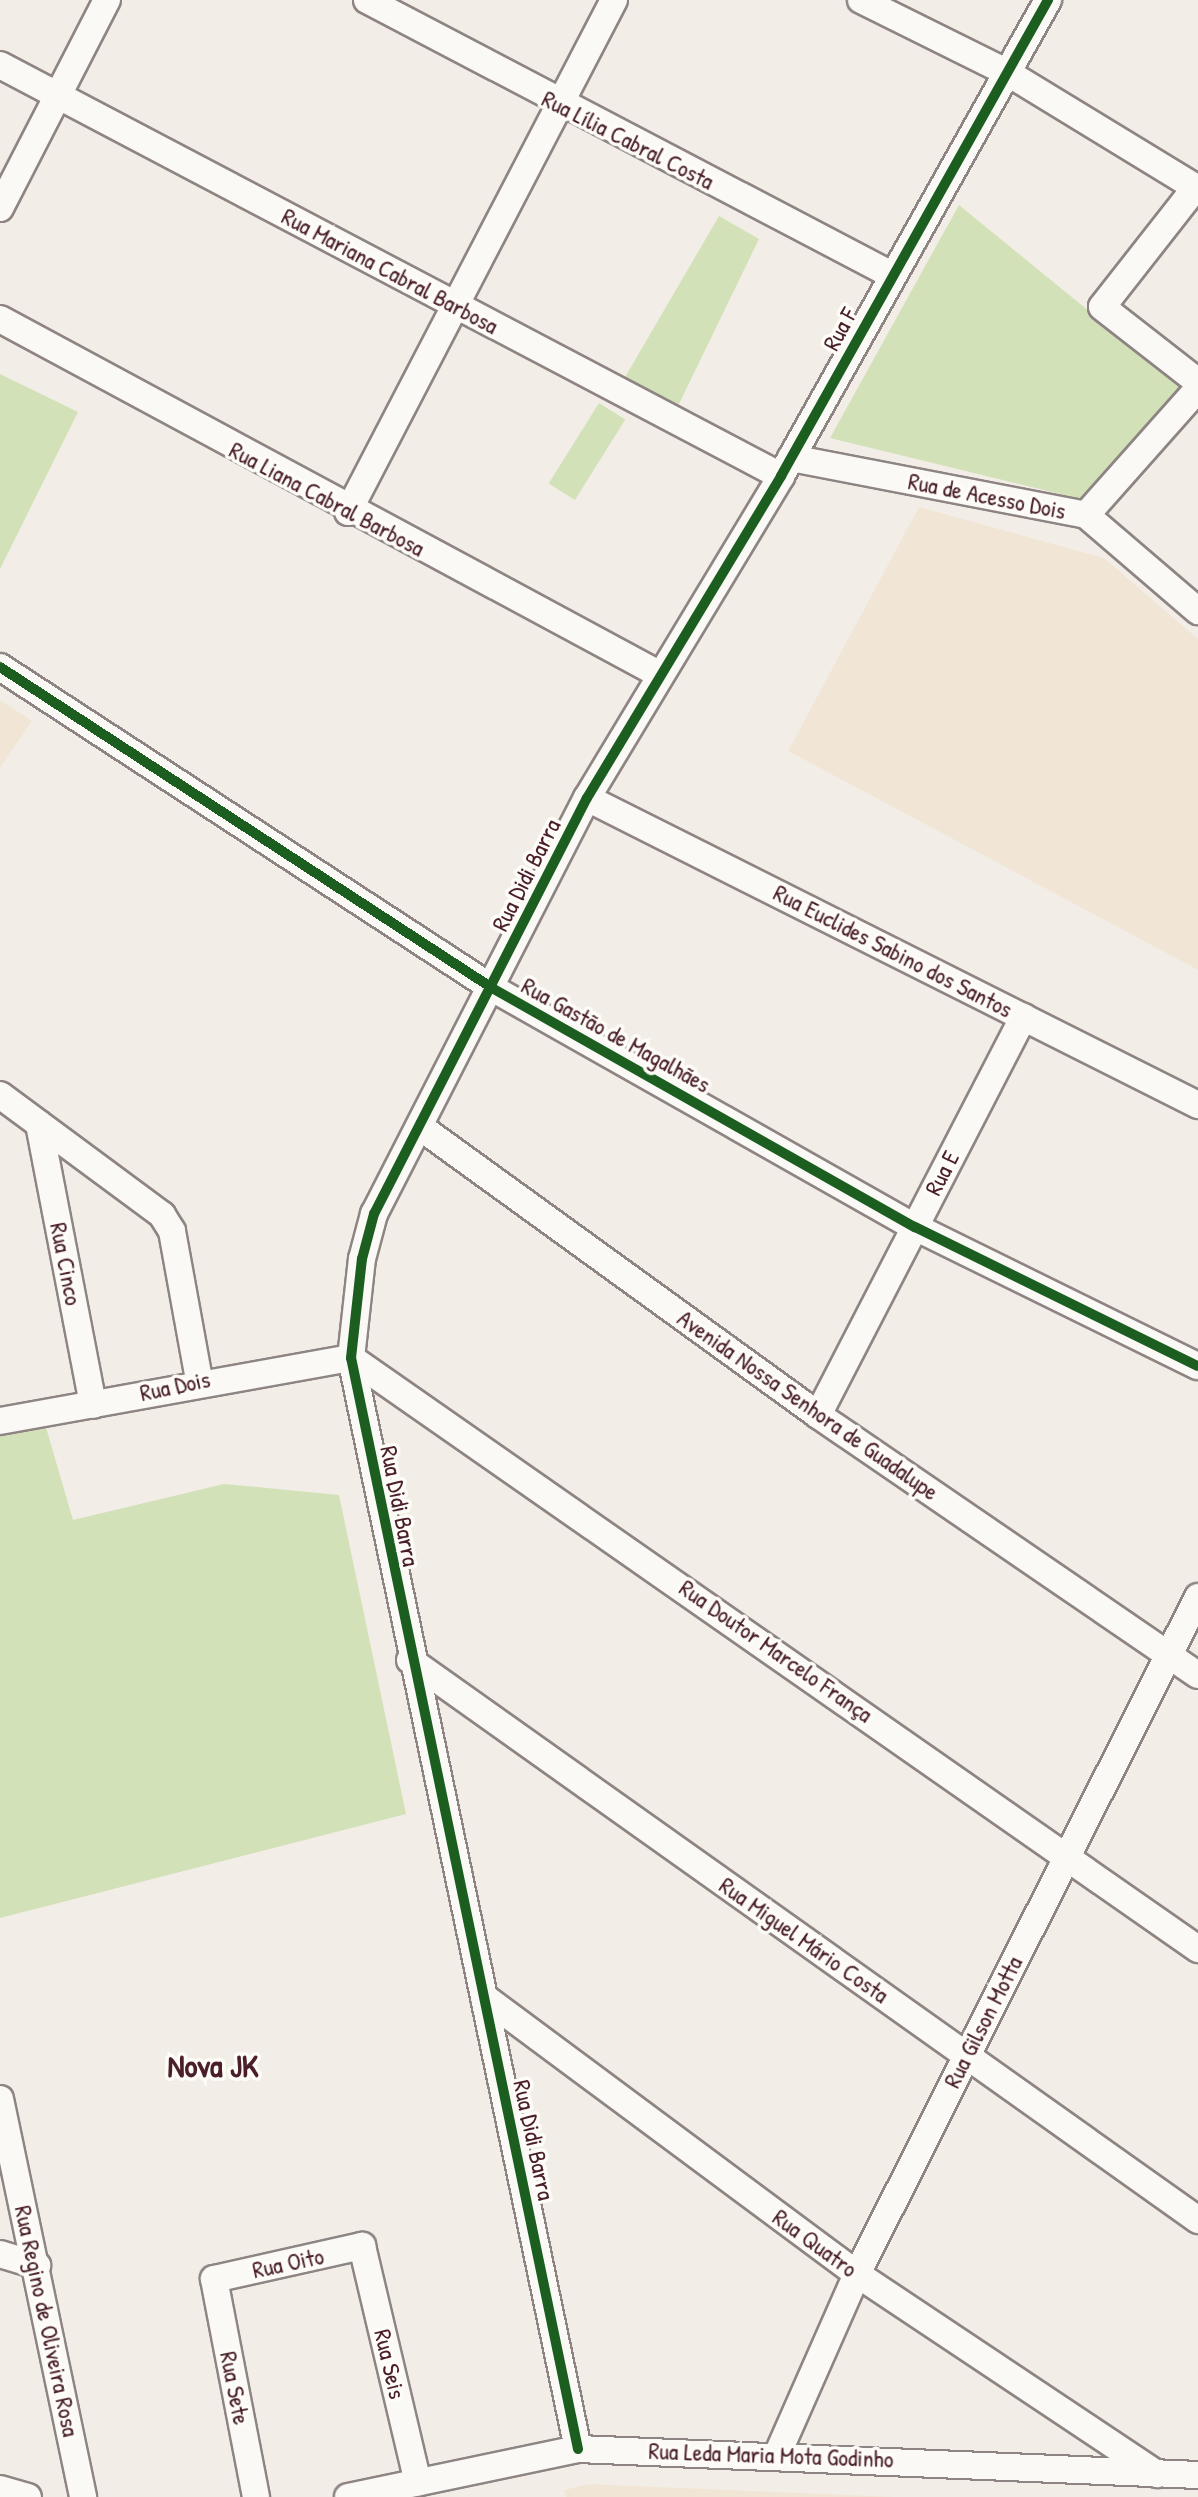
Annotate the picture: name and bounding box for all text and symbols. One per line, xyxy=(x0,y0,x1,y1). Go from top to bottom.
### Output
street label: Rua Lília Cabral Costa xyxy=(537,84,719,196)
street label: Rua Mariana Cabral Barbosa xyxy=(277,202,503,340)
street label: Rua F xyxy=(817,303,863,355)
street label: Rua Liana Cabral Barbosa xyxy=(224,435,430,563)
street label: Rua de Acesso Dois xyxy=(906,467,1068,525)
street label: Rua Didi Barra xyxy=(485,814,567,936)
street label: Rua Euclides Sabino dos Santos xyxy=(769,878,1017,1024)
street label: Rua Gastão de Magalhães xyxy=(517,971,715,1099)
street label: Rua E xyxy=(919,1146,965,1200)
street label: Rua Cinco xyxy=(44,1220,88,1308)
street label: Avenida Nossa Senhora de Guadalupe xyxy=(672,1304,944,1506)
street label: Rua Dois xyxy=(137,1365,213,1407)
street label: Rua Didi Barra xyxy=(374,1443,426,1569)
street label: Rua Doutor Marcelo França xyxy=(674,1573,878,1729)
street label: Rua Miguel Mário Costa xyxy=(714,1871,894,2009)
street label: Rua Gilson Motta xyxy=(938,1951,1028,2093)
district label: Nova JK xyxy=(167,2047,259,2085)
street label: Rua Didi Barra xyxy=(507,2077,561,2203)
street label: Rua Regino de Oliveira Rosa xyxy=(8,2203,86,2439)
street label: Rua Quatro xyxy=(767,2203,863,2283)
street label: Rua Oito xyxy=(250,2241,326,2285)
street label: Rua Seis xyxy=(368,2326,412,2402)
street label: Rua Sete xyxy=(214,2349,256,2427)
street label: Rua Leda Maria Mota Godinho xyxy=(648,2436,894,2474)

